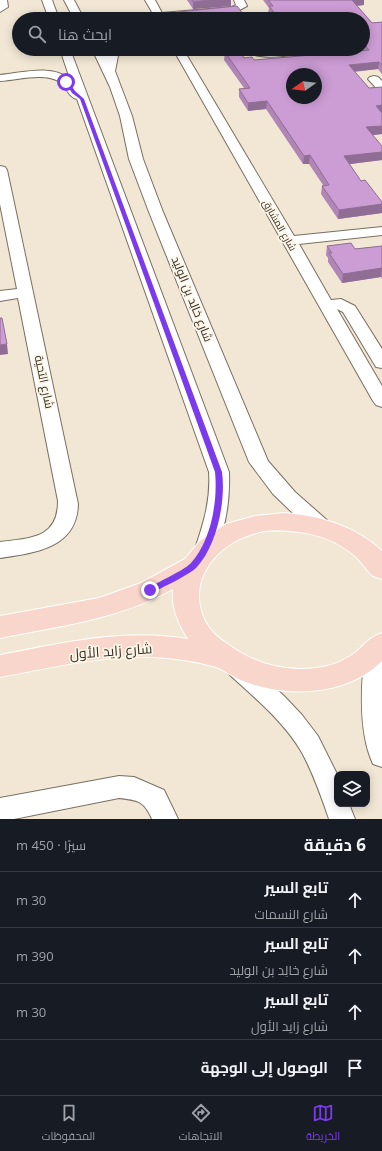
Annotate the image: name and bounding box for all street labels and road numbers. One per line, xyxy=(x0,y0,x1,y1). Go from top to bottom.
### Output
street label: شارع المشارق xyxy=(260,197,300,253)
street label: شارع خالِد بن الوليد xyxy=(168,254,217,344)
street label: شارع التحية xyxy=(31,354,58,410)
street label: شارع زايد الأول xyxy=(69,638,153,663)

